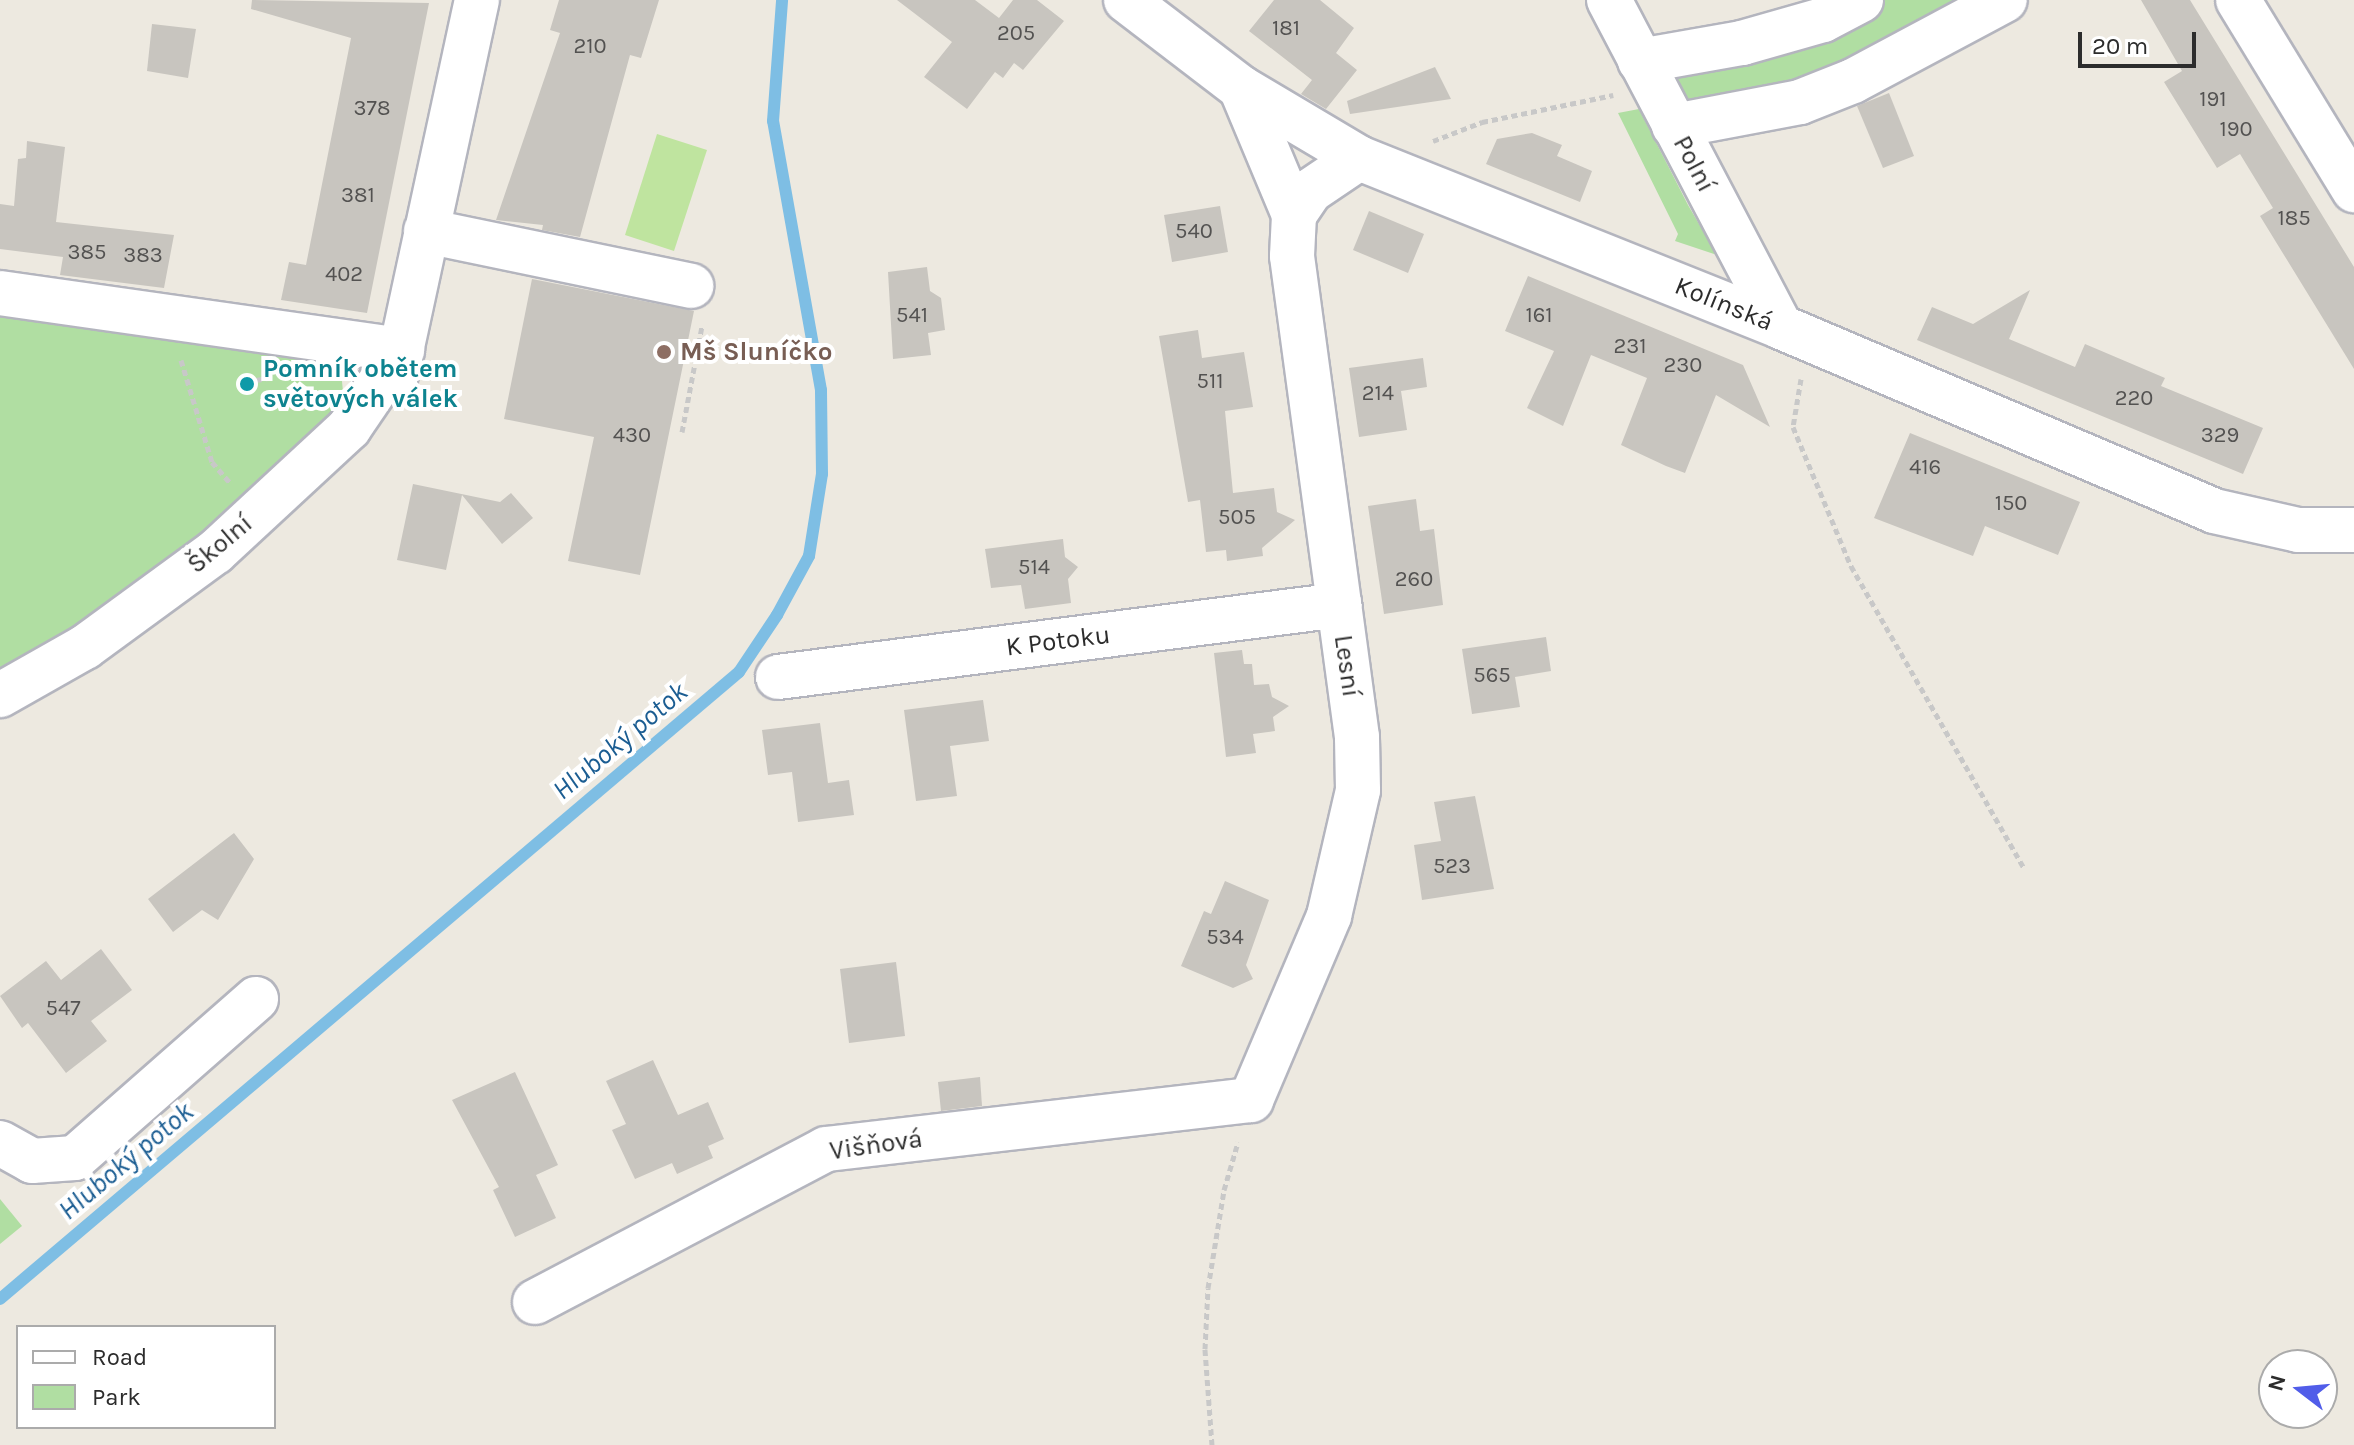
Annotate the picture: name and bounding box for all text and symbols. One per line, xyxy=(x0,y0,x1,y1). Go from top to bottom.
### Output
house number: 181 xyxy=(1272,16,1300,42)
scale bar xyxy=(2082,16,2200,66)
house number: 205 xyxy=(997,21,1035,47)
text: 20 m xyxy=(2092,32,2148,60)
house number: 210 xyxy=(573,34,607,60)
house number: 191 xyxy=(2199,87,2227,113)
house number: 378 xyxy=(354,96,390,122)
house number: 190 xyxy=(2219,117,2253,143)
street label: Polní xyxy=(1666,130,1722,198)
house number: 381 xyxy=(341,183,375,209)
house number: 185 xyxy=(2277,206,2311,232)
house number: 540 xyxy=(1175,219,1213,245)
house number: 385 xyxy=(68,240,106,266)
house number: 383 xyxy=(123,243,163,269)
house number: 402 xyxy=(325,262,363,288)
street label: Kolínská xyxy=(1670,270,1778,338)
house number: 541 xyxy=(896,303,928,329)
house number: 161 xyxy=(1525,303,1553,329)
house number: 231 xyxy=(1613,334,1647,360)
place label: Mš Sluníčko xyxy=(680,336,832,368)
marker: Mš Sluníčko xyxy=(655,343,673,361)
place label: Pomník obětem světových válek xyxy=(263,353,458,414)
house number: 230 xyxy=(1664,353,1702,379)
house number: 511 xyxy=(1197,369,1223,395)
marker: Pomník obětem světových válek xyxy=(238,375,256,393)
house number: 214 xyxy=(1362,381,1394,407)
house number: 220 xyxy=(2115,386,2153,412)
house number: 430 xyxy=(613,423,651,449)
house number: 329 xyxy=(2201,423,2239,449)
house number: 416 xyxy=(1909,455,1941,481)
house number: 150 xyxy=(1995,491,2027,517)
house number: 505 xyxy=(1218,505,1256,531)
street label: Školní xyxy=(181,508,259,580)
house number: 514 xyxy=(1018,555,1050,581)
house number: 260 xyxy=(1395,567,1433,593)
street label: K Potoku xyxy=(1004,619,1112,663)
street label: Lesní xyxy=(1327,633,1367,699)
house number: 565 xyxy=(1473,663,1511,689)
water label: Hluboký potok xyxy=(546,675,694,807)
house number: 523 xyxy=(1433,854,1471,880)
house number: 534 xyxy=(1206,925,1244,951)
house number: 547 xyxy=(45,996,81,1022)
water label: Hluboký potok xyxy=(52,1095,200,1227)
street label: Višňová xyxy=(828,1123,924,1167)
legend xyxy=(16,1325,276,1429)
text: Road xyxy=(92,1343,147,1371)
north arrow xyxy=(2258,1349,2338,1429)
text: N xyxy=(2262,1372,2292,1394)
text: Park xyxy=(92,1383,141,1411)

